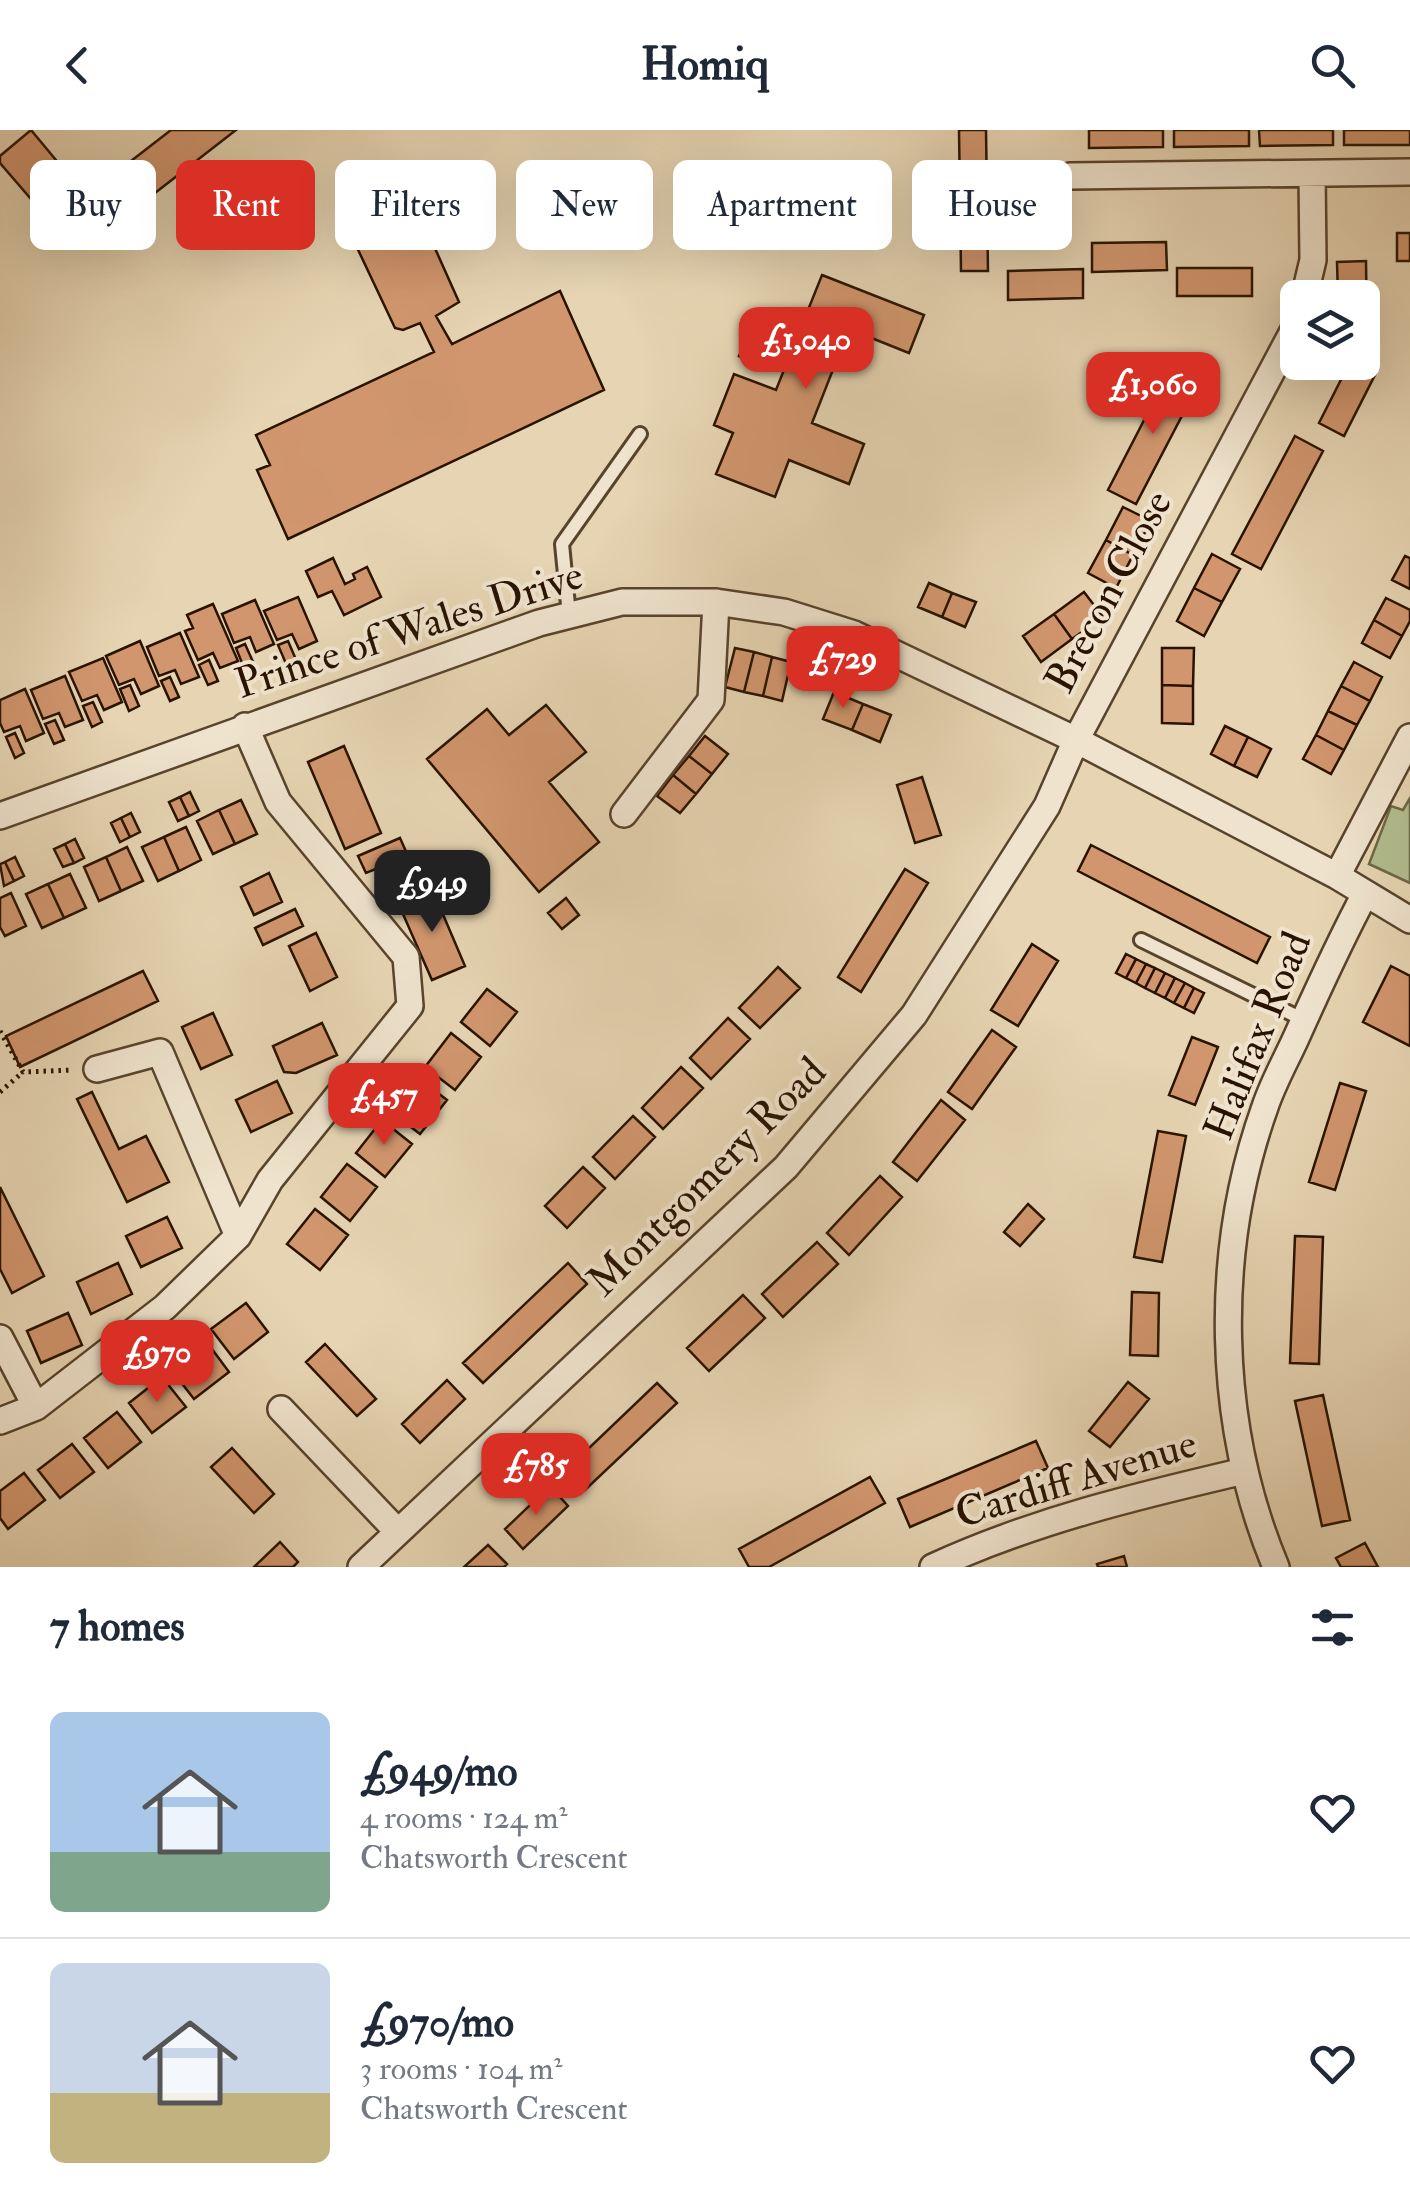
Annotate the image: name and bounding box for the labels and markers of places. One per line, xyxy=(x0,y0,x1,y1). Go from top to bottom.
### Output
pin: £1,040 xyxy=(725,307,887,392)
pin: £1,060 xyxy=(1072,352,1234,437)
pin: £729 xyxy=(784,626,902,711)
pin: £949 xyxy=(373,850,491,935)
pin: £457 xyxy=(325,1063,443,1148)
pin: £970 xyxy=(98,1320,216,1405)
pin: £785 xyxy=(477,1433,595,1518)

